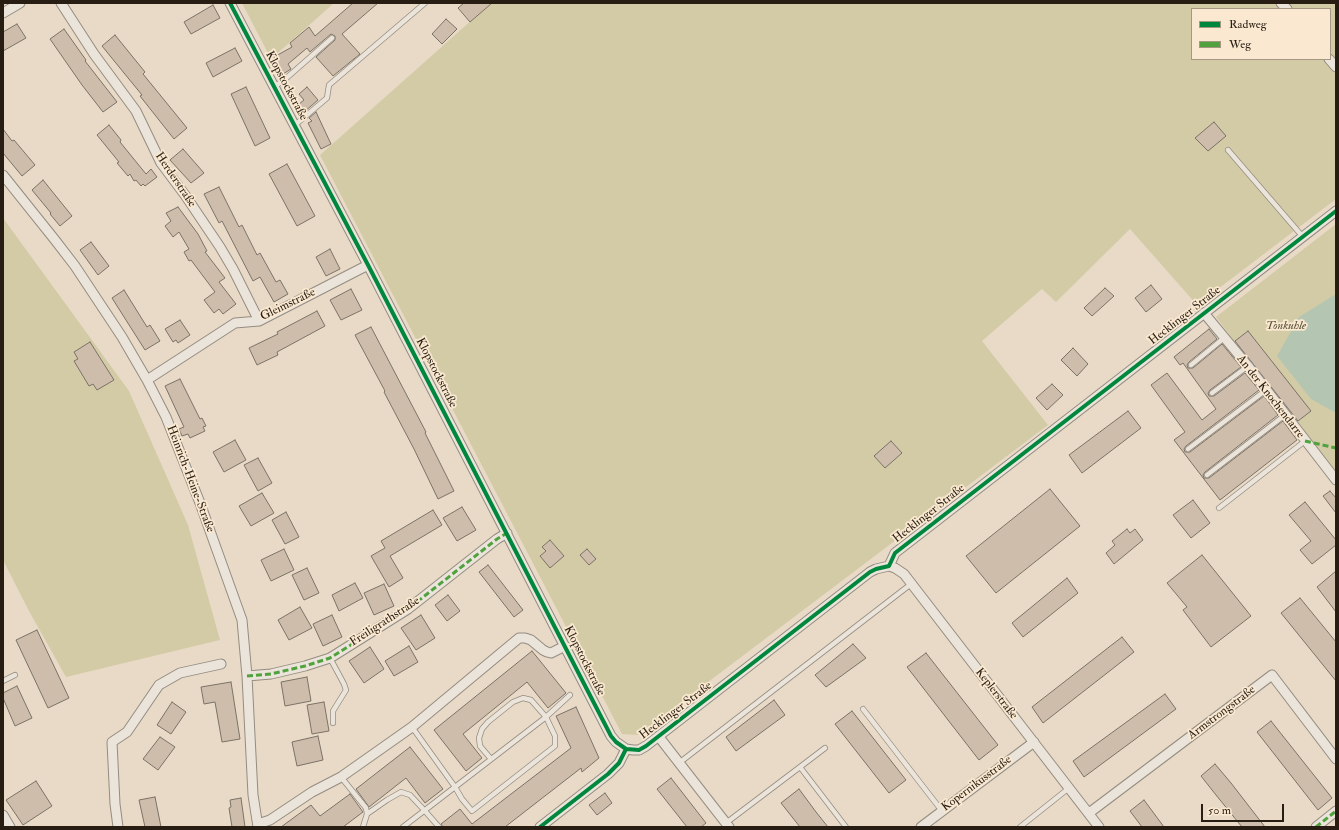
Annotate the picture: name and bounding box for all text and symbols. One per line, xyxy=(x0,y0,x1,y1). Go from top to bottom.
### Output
legend xyxy=(1191,8,1331,60)
text: Radweg xyxy=(1229,17,1267,32)
text: Weg xyxy=(1229,37,1251,52)
street label: Klopstockstraße xyxy=(262,49,310,123)
street label: Herderstraße xyxy=(151,150,199,210)
street label: Hecklinger Straße xyxy=(1146,284,1224,348)
street label: Gleimstraße xyxy=(258,285,318,325)
park label: Tonkuhle xyxy=(1266,319,1306,333)
street label: Klopstockstraße xyxy=(412,336,460,410)
street label: An der Knochendarre xyxy=(1233,353,1307,441)
street label: Heinrich-Heine-Straße xyxy=(163,423,217,535)
street label: Hecklinger Straße xyxy=(890,482,968,546)
street label: Freiligrathstraße xyxy=(347,594,423,650)
street label: Klopstockstraße xyxy=(560,624,608,698)
street label: Keplerstraße xyxy=(972,666,1020,722)
street label: Hecklinger Straße xyxy=(637,679,715,743)
street label: Armstrongstraße xyxy=(1185,683,1259,743)
street label: Kopernikusstraße xyxy=(939,753,1015,815)
scale bar xyxy=(1203,796,1286,822)
text: 50 m xyxy=(1208,803,1231,818)

